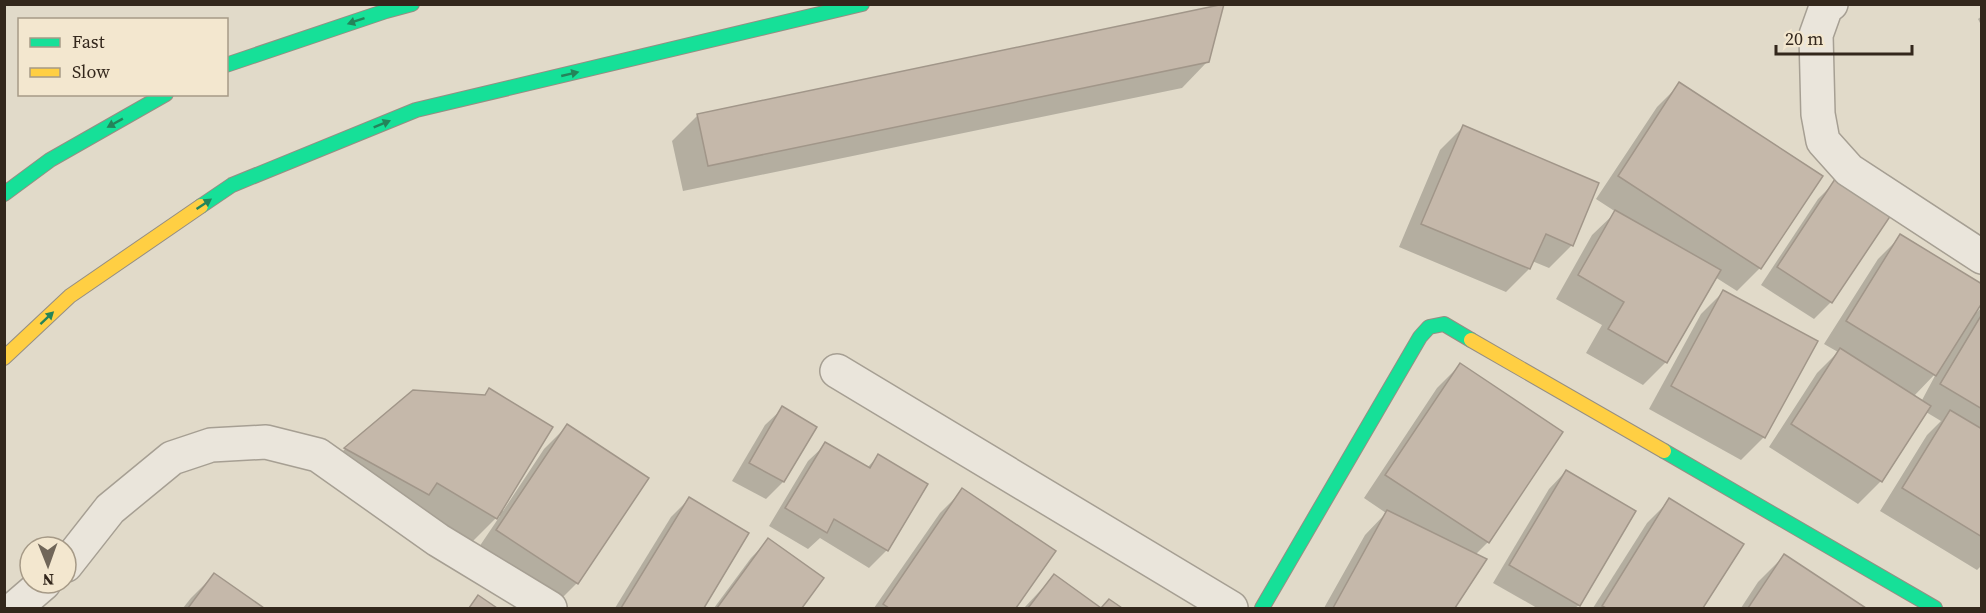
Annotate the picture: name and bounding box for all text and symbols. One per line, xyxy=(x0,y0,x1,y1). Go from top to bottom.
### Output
one-way arrow xyxy=(347,17,365,27)
legend xyxy=(18,18,228,96)
scale bar xyxy=(1776,18,1912,56)
text: 20 m xyxy=(1785,26,1823,51)
text: Fast xyxy=(72,29,105,54)
text: Slow xyxy=(72,59,110,84)
one-way arrow xyxy=(561,68,579,78)
one-way arrow xyxy=(106,118,123,128)
one-way arrow xyxy=(373,119,391,129)
one-way arrow xyxy=(196,198,212,210)
one-way arrow xyxy=(39,311,54,325)
north arrow xyxy=(18,535,78,595)
text: N xyxy=(42,569,54,591)

